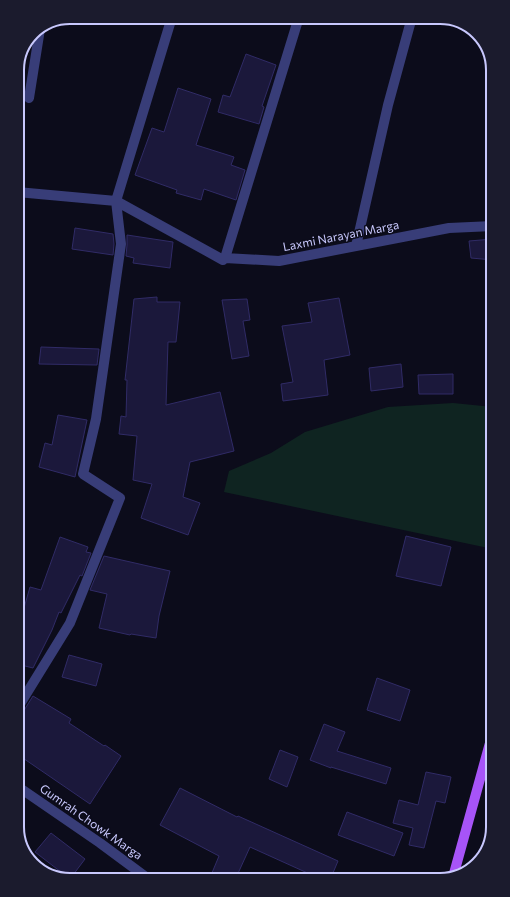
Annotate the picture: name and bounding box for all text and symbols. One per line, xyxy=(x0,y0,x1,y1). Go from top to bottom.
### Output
street label: Laxmi Narayan Marga xyxy=(281,217,400,253)
street label: Gumrah Chowk Marga xyxy=(38,781,145,862)

